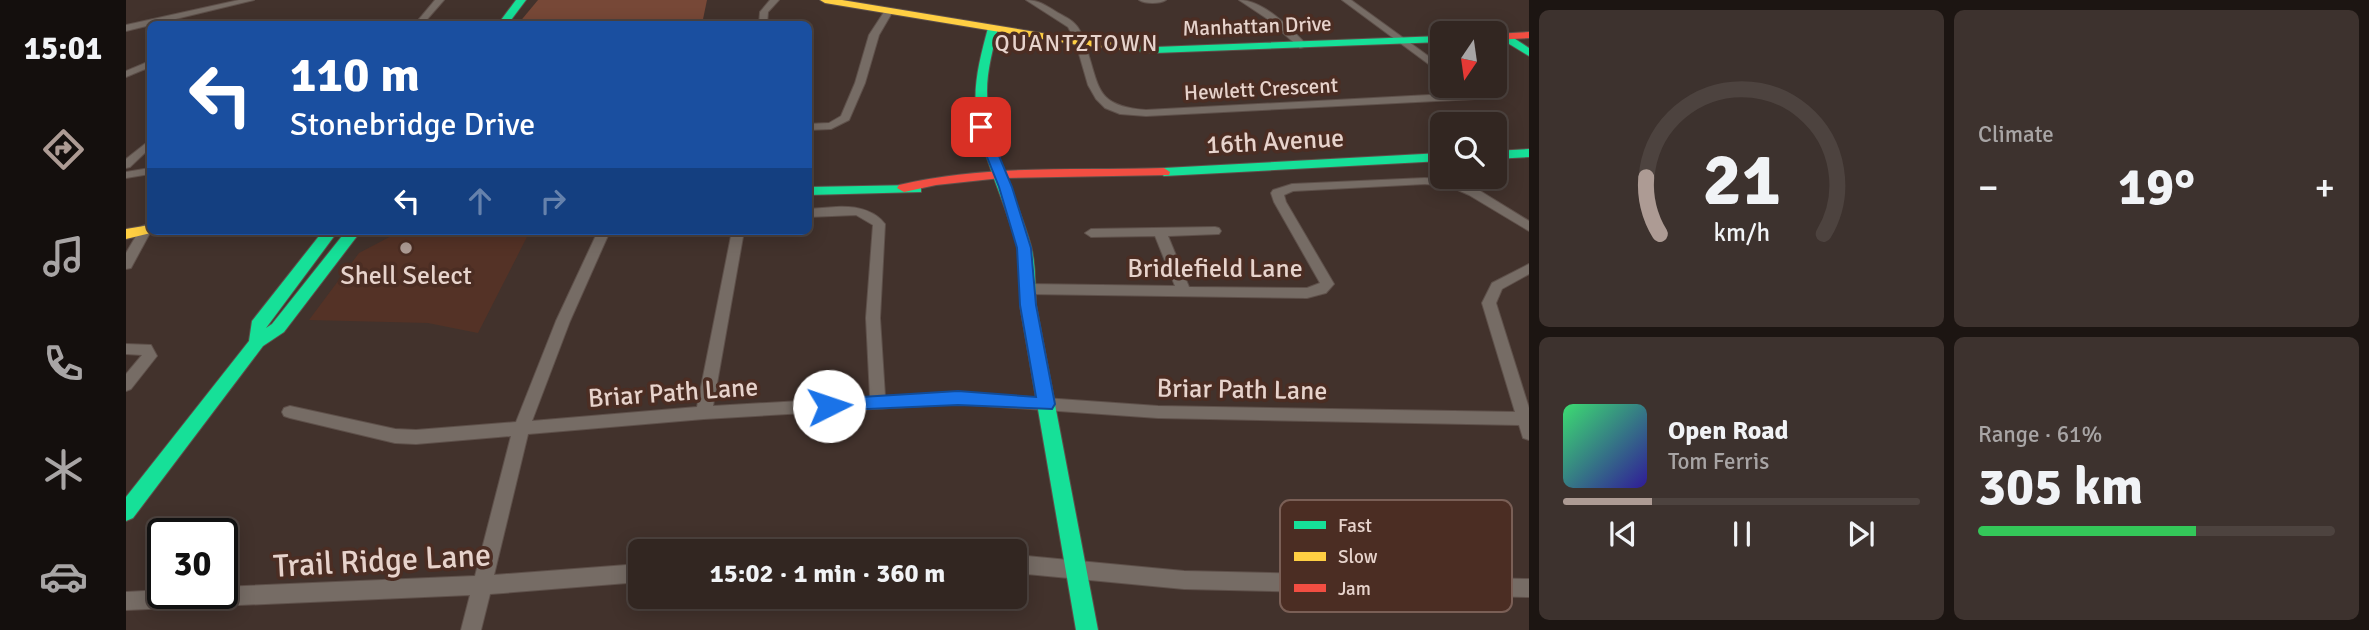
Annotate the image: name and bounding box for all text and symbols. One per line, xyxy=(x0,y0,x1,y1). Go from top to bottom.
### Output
street label: Manhattan Drive xyxy=(1182,10,1332,42)
north arrow xyxy=(1430,21,1507,98)
map controls xyxy=(1430,21,1507,189)
text: 15:01 xyxy=(24,29,102,68)
district label: QUANTZTOWN xyxy=(995,29,1159,58)
text: 110 m xyxy=(290,45,420,105)
icon: left xyxy=(175,49,266,140)
street label: Hewlett Crescent xyxy=(1183,72,1339,106)
pin xyxy=(951,97,1011,157)
text: Stonebridge Drive xyxy=(290,105,535,144)
icon: arrive xyxy=(962,108,1000,146)
button: search xyxy=(1430,112,1507,189)
text: Climate xyxy=(1978,120,2054,149)
street label: 16th Avenue xyxy=(1205,122,1345,162)
icon: directions xyxy=(39,125,88,174)
text: 21 xyxy=(1702,137,1781,226)
text: 19° xyxy=(2118,155,2195,219)
text: − xyxy=(1978,164,1999,211)
text: + xyxy=(2314,164,2335,211)
icon: left xyxy=(388,182,426,220)
icon: ahead xyxy=(461,182,499,220)
icon: right xyxy=(534,182,572,220)
text: km/h xyxy=(1713,217,1770,248)
icon: music xyxy=(39,232,88,281)
marker: Shell Select xyxy=(398,240,414,256)
street label: Bridlefield Lane xyxy=(1127,253,1303,285)
place label: Shell Select xyxy=(340,260,472,292)
icon: phone xyxy=(39,339,88,388)
position arrow xyxy=(792,369,866,443)
street label: Briar Path Lane xyxy=(587,371,759,415)
street label: Briar Path Lane xyxy=(1156,373,1328,407)
text: Open Road xyxy=(1668,415,1789,447)
text: Range · 61% xyxy=(1978,420,2102,449)
icon: climate xyxy=(39,445,88,494)
text: Tom Ferris xyxy=(1668,447,1769,476)
text: 305 km xyxy=(1978,455,2143,519)
legend xyxy=(1280,500,1512,612)
text: Fast xyxy=(1338,514,1372,538)
icon: previous xyxy=(1604,515,1642,553)
icon: pause xyxy=(1723,515,1761,553)
icon: next xyxy=(1842,515,1880,553)
speed limit sign: 30 xyxy=(147,518,238,609)
street label: Trail Ridge Lane xyxy=(272,535,492,586)
text: Slow xyxy=(1338,545,1378,569)
icon: car xyxy=(39,552,88,601)
text: 15:02 · 1 min · 360 m xyxy=(710,558,945,590)
text: Jam xyxy=(1338,577,1371,601)

